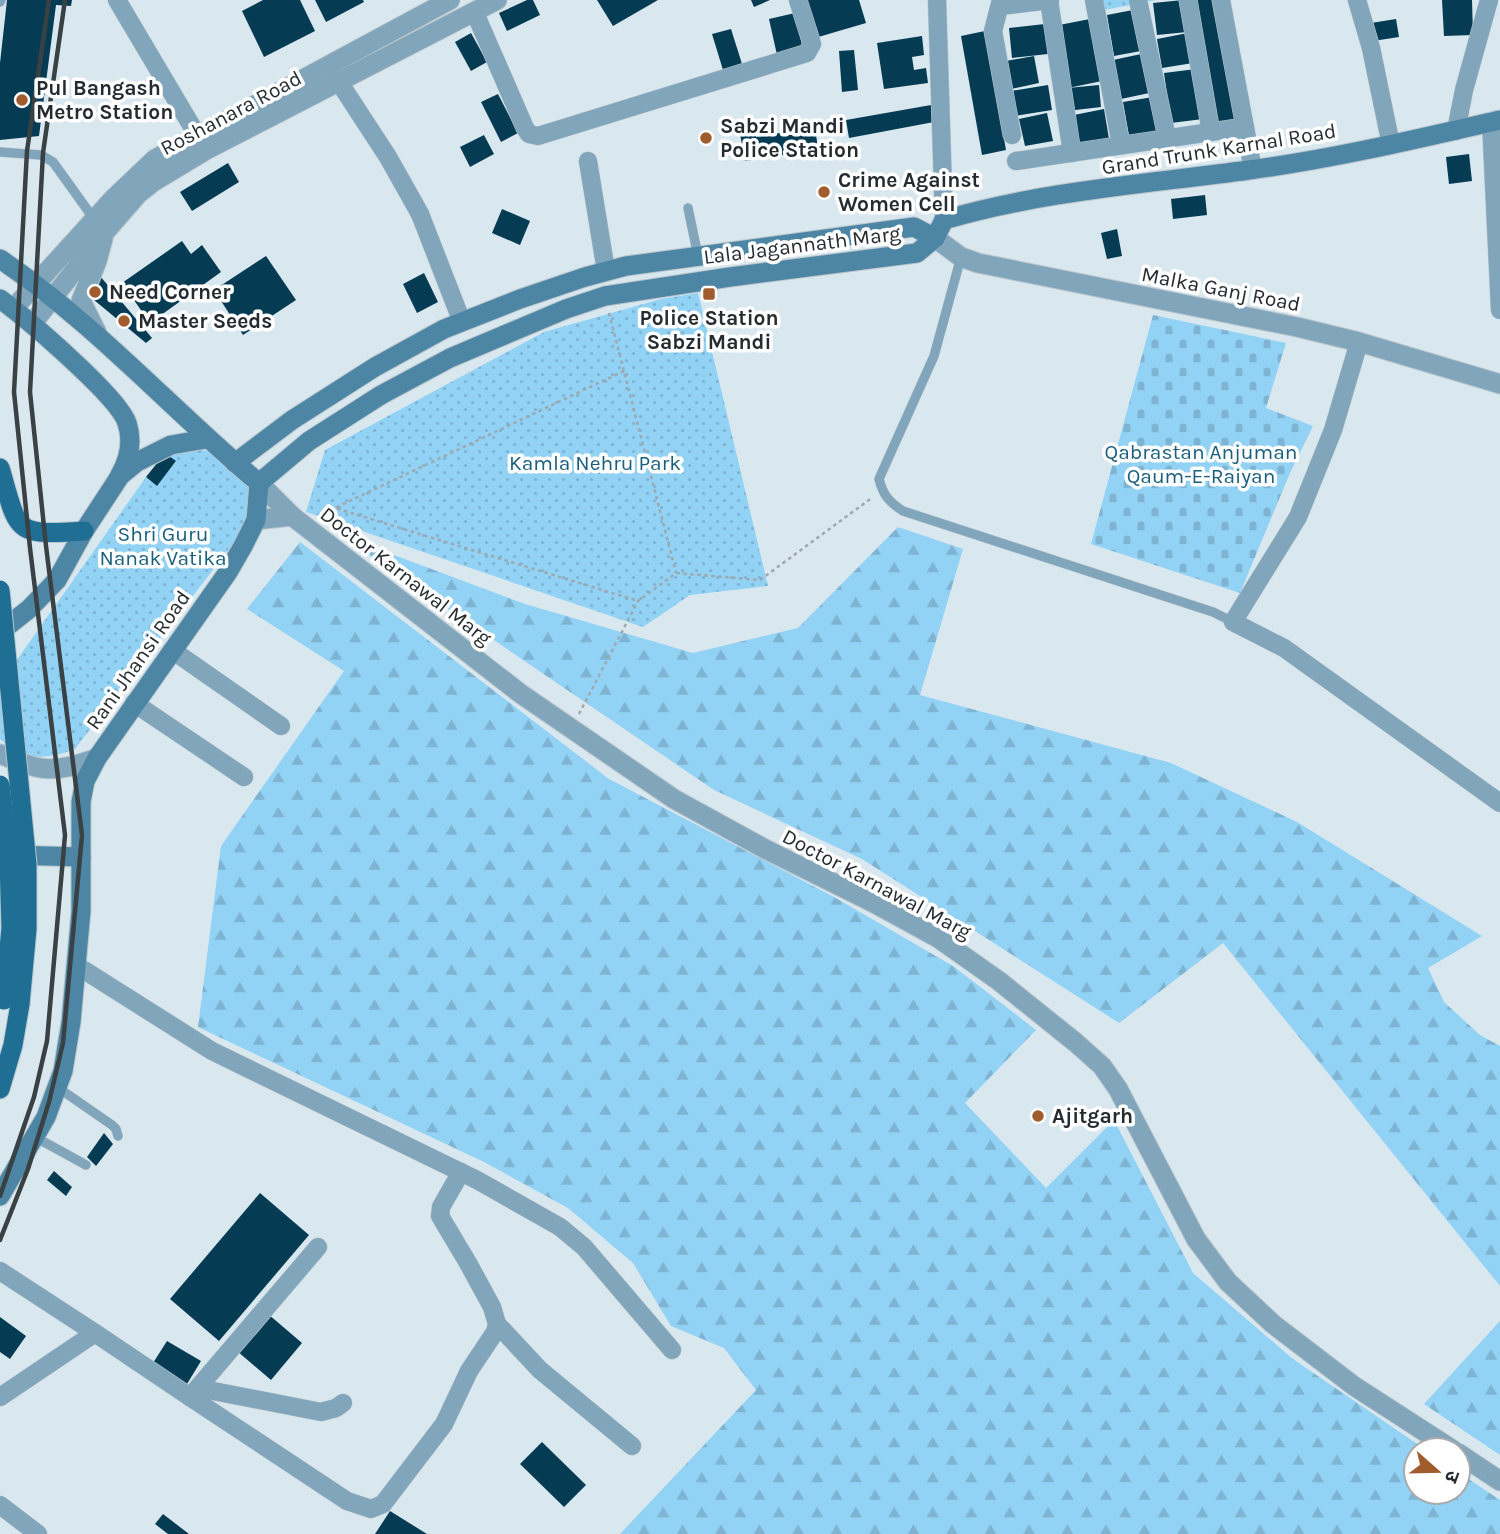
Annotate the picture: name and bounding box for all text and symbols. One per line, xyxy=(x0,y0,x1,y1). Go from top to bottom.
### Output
street label: Roshanara Road xyxy=(156,66,306,160)
place label: Pul Bangash Metro Station xyxy=(36,76,173,124)
marker: Pul Bangash Metro Station xyxy=(14,92,30,108)
place label: Sabzi Mandi Police Station xyxy=(720,114,859,162)
street label: Grand Trunk Karnal Road xyxy=(1100,119,1338,179)
marker: Sabzi Mandi Police Station xyxy=(698,130,714,146)
place label: Crime Against Women Cell xyxy=(838,168,980,216)
marker: Crime Against Women Cell xyxy=(816,184,832,200)
street label: Lala Jagannath Marg xyxy=(702,221,902,269)
street label: Malka Ganj Road xyxy=(1140,262,1302,316)
place label: Need Corner xyxy=(109,280,231,304)
marker: Need Corner xyxy=(87,284,103,300)
marker: Police Station Sabzi Mandi xyxy=(701,286,717,302)
place label: Police Station Sabzi Mandi xyxy=(639,306,779,354)
place label: Master Seeds xyxy=(138,309,272,333)
marker: Master Seeds xyxy=(116,313,132,329)
park label: Qabrastan Anjuman Qaum-E-Raiyan xyxy=(1105,440,1297,488)
park label: Kamla Nehru Park xyxy=(509,451,681,475)
street label: Doctor Karnawal Marg xyxy=(316,502,496,650)
park label: Shri Guru Nanak Vatika xyxy=(99,522,227,570)
street label: Rani Jhansi Road xyxy=(81,586,195,734)
street label: Doctor Karnawal Marg xyxy=(778,824,976,944)
place label: Ajitgarh xyxy=(1052,1104,1133,1128)
marker: Ajitgarh xyxy=(1030,1108,1046,1124)
north arrow xyxy=(1402,1436,1472,1506)
text: उ xyxy=(1439,1467,1464,1486)

